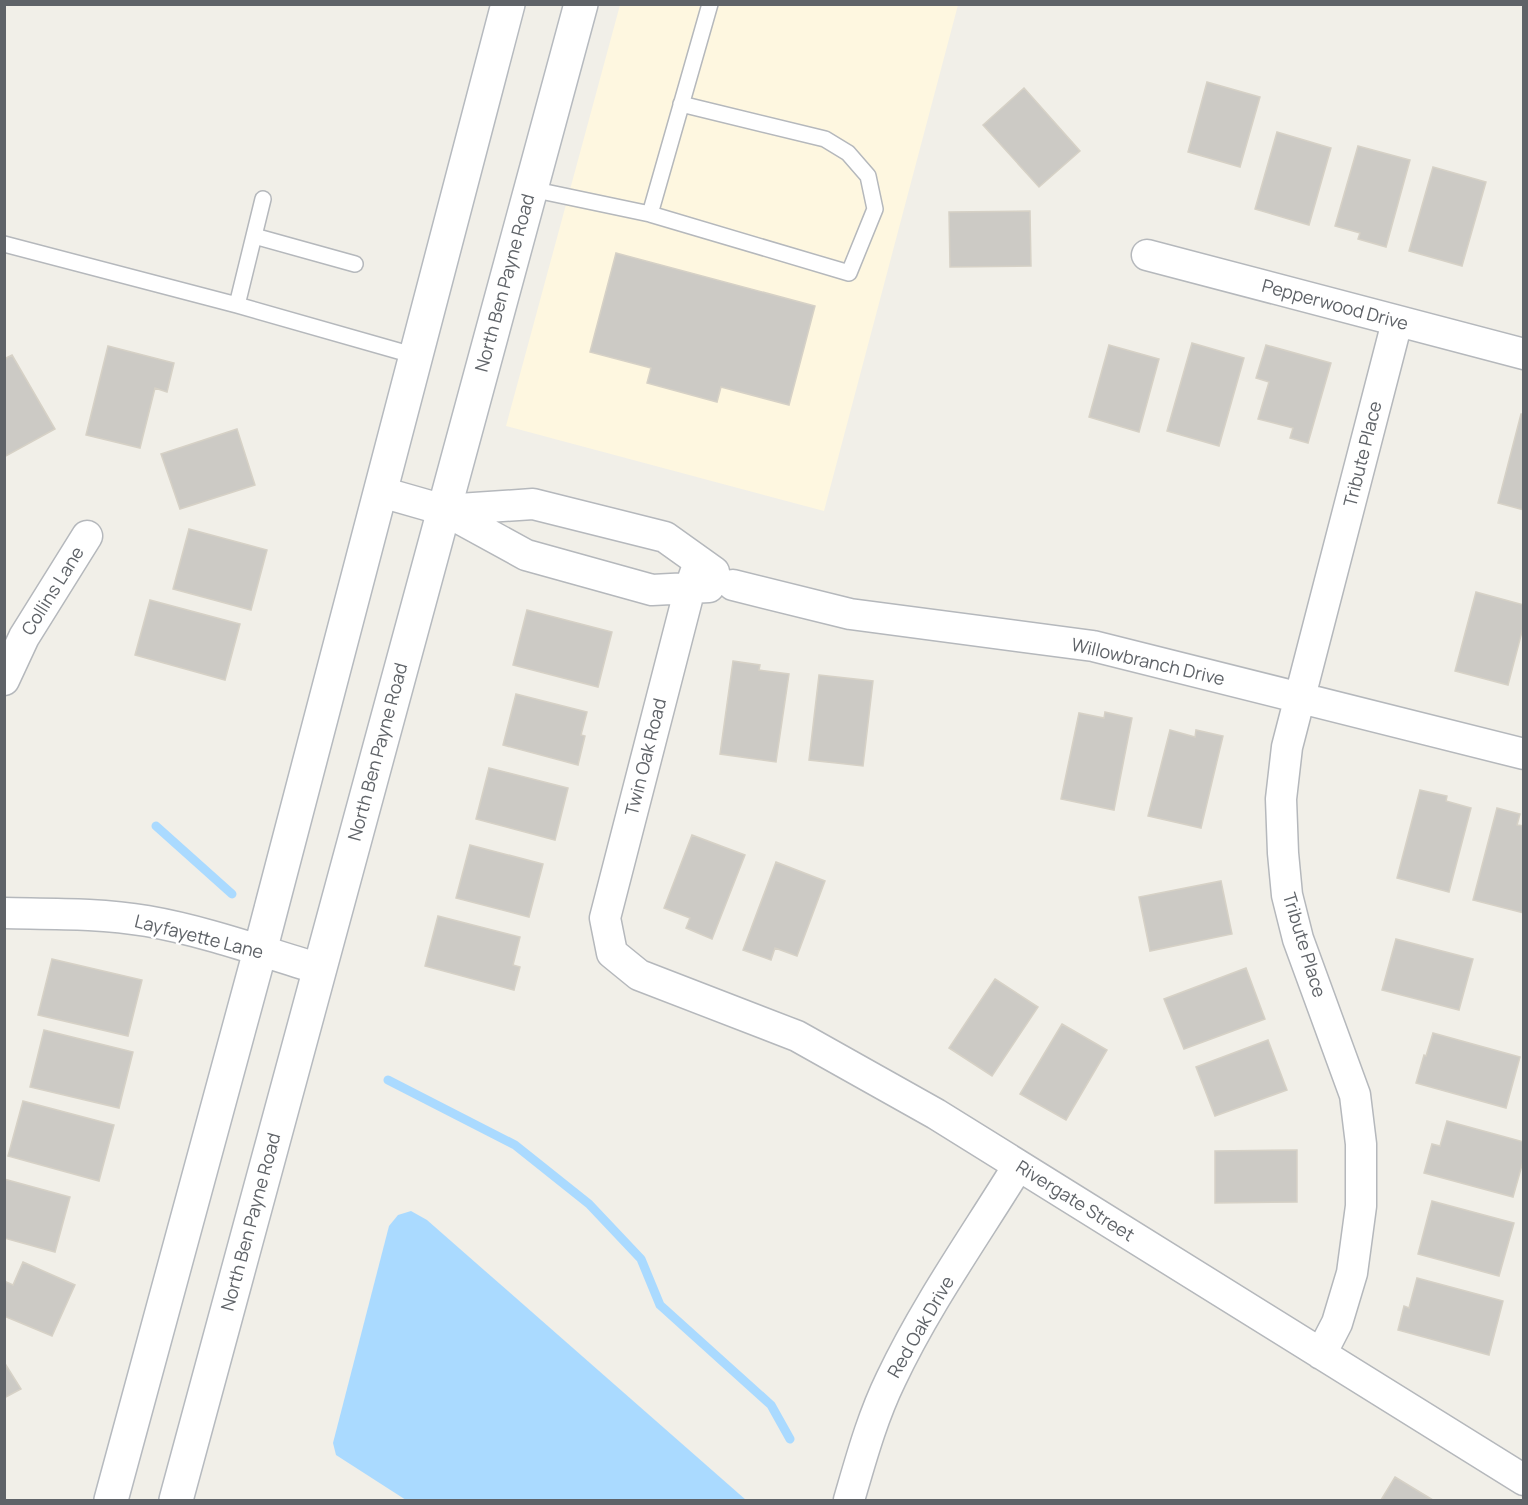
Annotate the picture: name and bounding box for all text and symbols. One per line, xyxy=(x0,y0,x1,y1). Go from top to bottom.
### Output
street label: North Ben Payne Road xyxy=(469,191,539,374)
street label: Pepperwood Drive xyxy=(1259,273,1411,335)
street label: Tribute Place xyxy=(1337,398,1387,509)
street label: Collins Lane xyxy=(15,542,89,639)
street label: Willowbranch Drive xyxy=(1069,632,1227,690)
street label: North Ben Payne Road xyxy=(342,660,412,843)
street label: Twin Oak Road xyxy=(619,696,671,818)
street label: Tribute Place xyxy=(1278,889,1332,1000)
street label: Layfayette Lane xyxy=(132,908,266,964)
street label: North Ben Payne Road xyxy=(215,1130,285,1313)
street label: Rivergate Street xyxy=(1012,1154,1139,1246)
street label: Red Oak Drive xyxy=(881,1271,959,1382)

